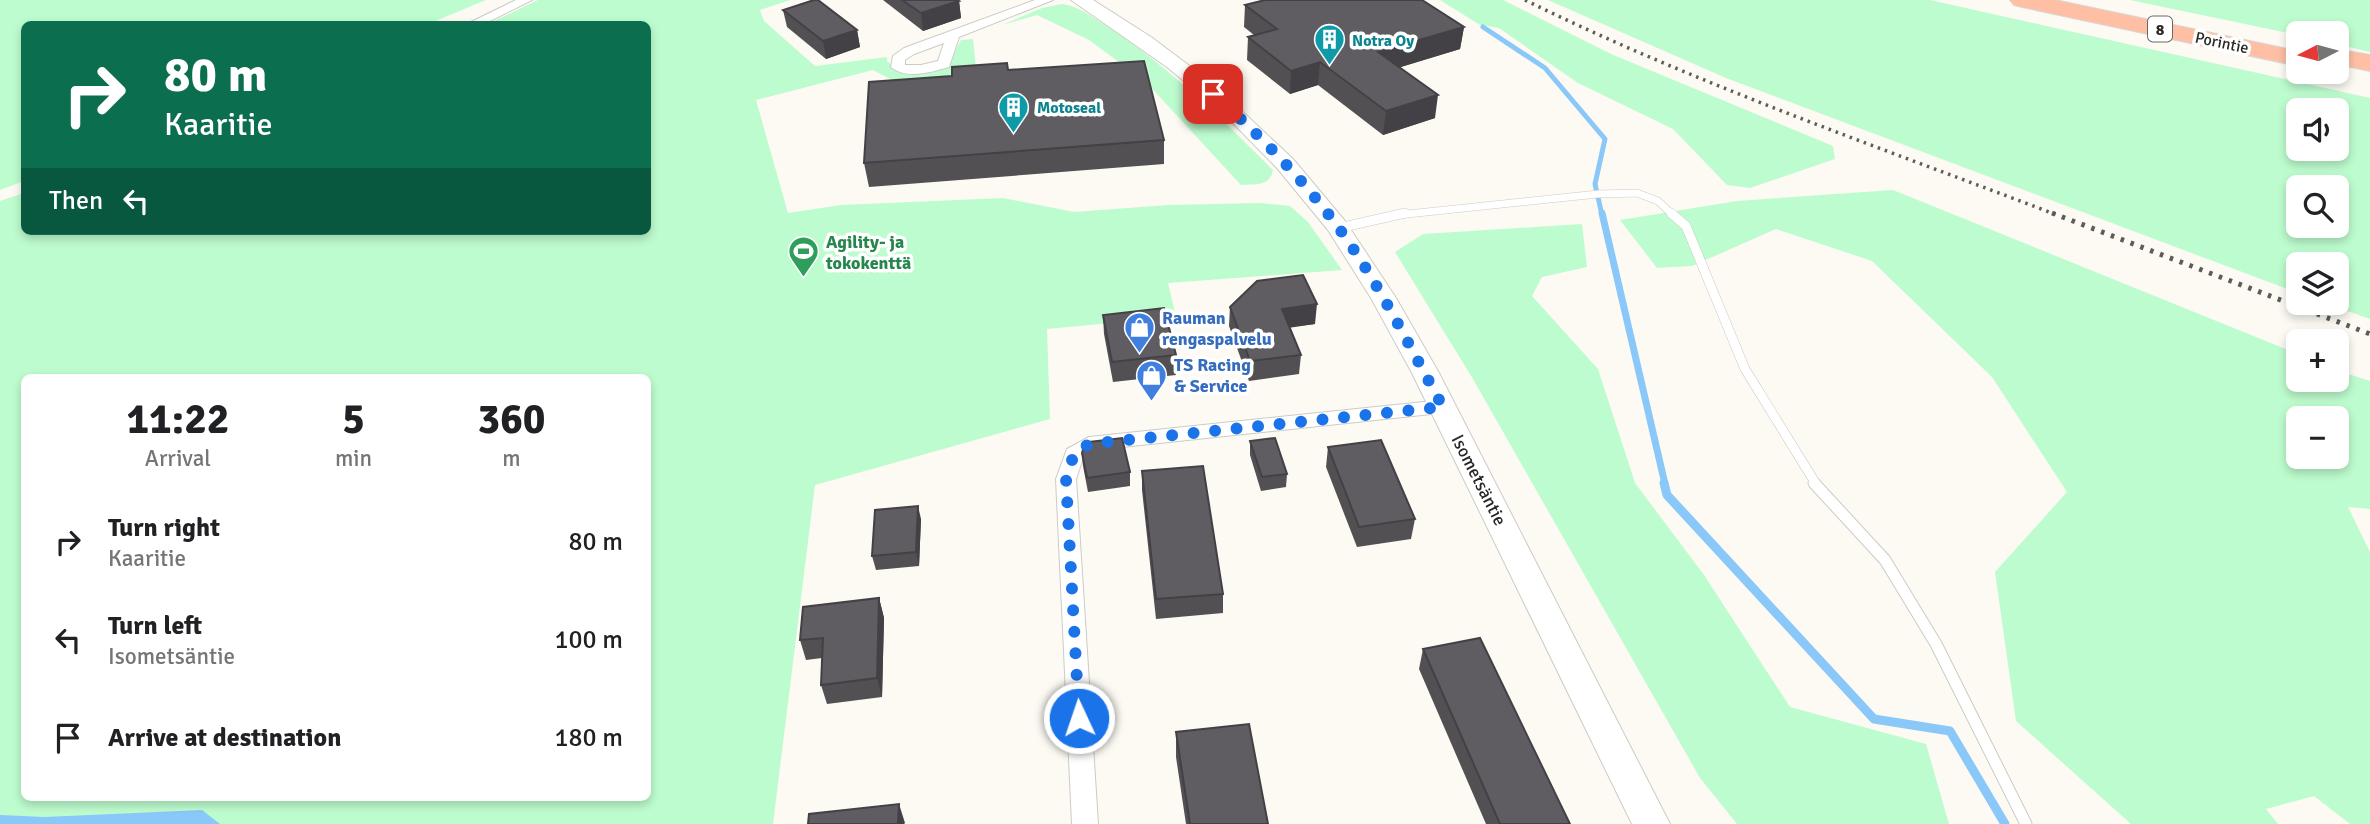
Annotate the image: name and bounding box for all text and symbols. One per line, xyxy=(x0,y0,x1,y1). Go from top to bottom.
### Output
road number: 8 xyxy=(2148,17,2172,42)
north arrow xyxy=(2286,21,2348,84)
map controls xyxy=(2286,21,2349,469)
building icon: Notra Oy xyxy=(1312,23,1346,67)
street label: Porintie xyxy=(2193,28,2250,58)
place label: Notra Oy xyxy=(1352,31,1414,51)
text: 80 m xyxy=(164,45,267,105)
icon: right xyxy=(49,49,140,140)
pin xyxy=(1183,64,1243,124)
icon: arrive xyxy=(1194,75,1232,113)
building icon: Motoseal xyxy=(997,90,1031,134)
place label: Motoseal xyxy=(1037,98,1101,118)
button: sound xyxy=(2286,98,2349,161)
text: Kaaritie xyxy=(164,105,273,144)
button: search xyxy=(2286,175,2349,238)
icon: left xyxy=(117,182,155,220)
text: Then xyxy=(49,185,103,217)
place label: Agility- ja tokokenttä xyxy=(825,231,911,274)
sports icon: Agility- ja tokokenttä xyxy=(786,235,820,279)
button: layers xyxy=(2286,252,2349,315)
place label: Rauman rengaspalvelu xyxy=(1162,307,1272,350)
shop icon: Rauman rengaspalvelu xyxy=(1122,311,1156,355)
button: + xyxy=(2286,329,2349,392)
place label: TS Racing & Service xyxy=(1174,354,1251,397)
shop icon: TS Racing & Service xyxy=(1134,358,1168,402)
text: 11:22 xyxy=(126,394,230,445)
text: 5 xyxy=(342,394,365,445)
text: 360 xyxy=(477,394,546,445)
button: − xyxy=(2286,406,2349,469)
street label: Isometsäntie xyxy=(1447,431,1511,529)
text: Arrival xyxy=(145,444,211,473)
text: min xyxy=(335,444,372,473)
text: m xyxy=(502,444,521,473)
text: Turn right xyxy=(108,512,220,544)
icon: right xyxy=(49,523,87,561)
text: 80 m xyxy=(568,526,623,558)
text: Kaaritie xyxy=(108,544,186,573)
text: Turn left xyxy=(108,610,202,642)
icon: left xyxy=(49,621,87,659)
text: 100 m xyxy=(554,624,623,656)
text: Isometsäntie xyxy=(108,642,235,671)
position arrow xyxy=(1042,681,1116,755)
icon: arrive xyxy=(49,719,87,757)
text: Arrive at destination xyxy=(108,722,341,754)
text: 180 m xyxy=(554,722,623,754)

